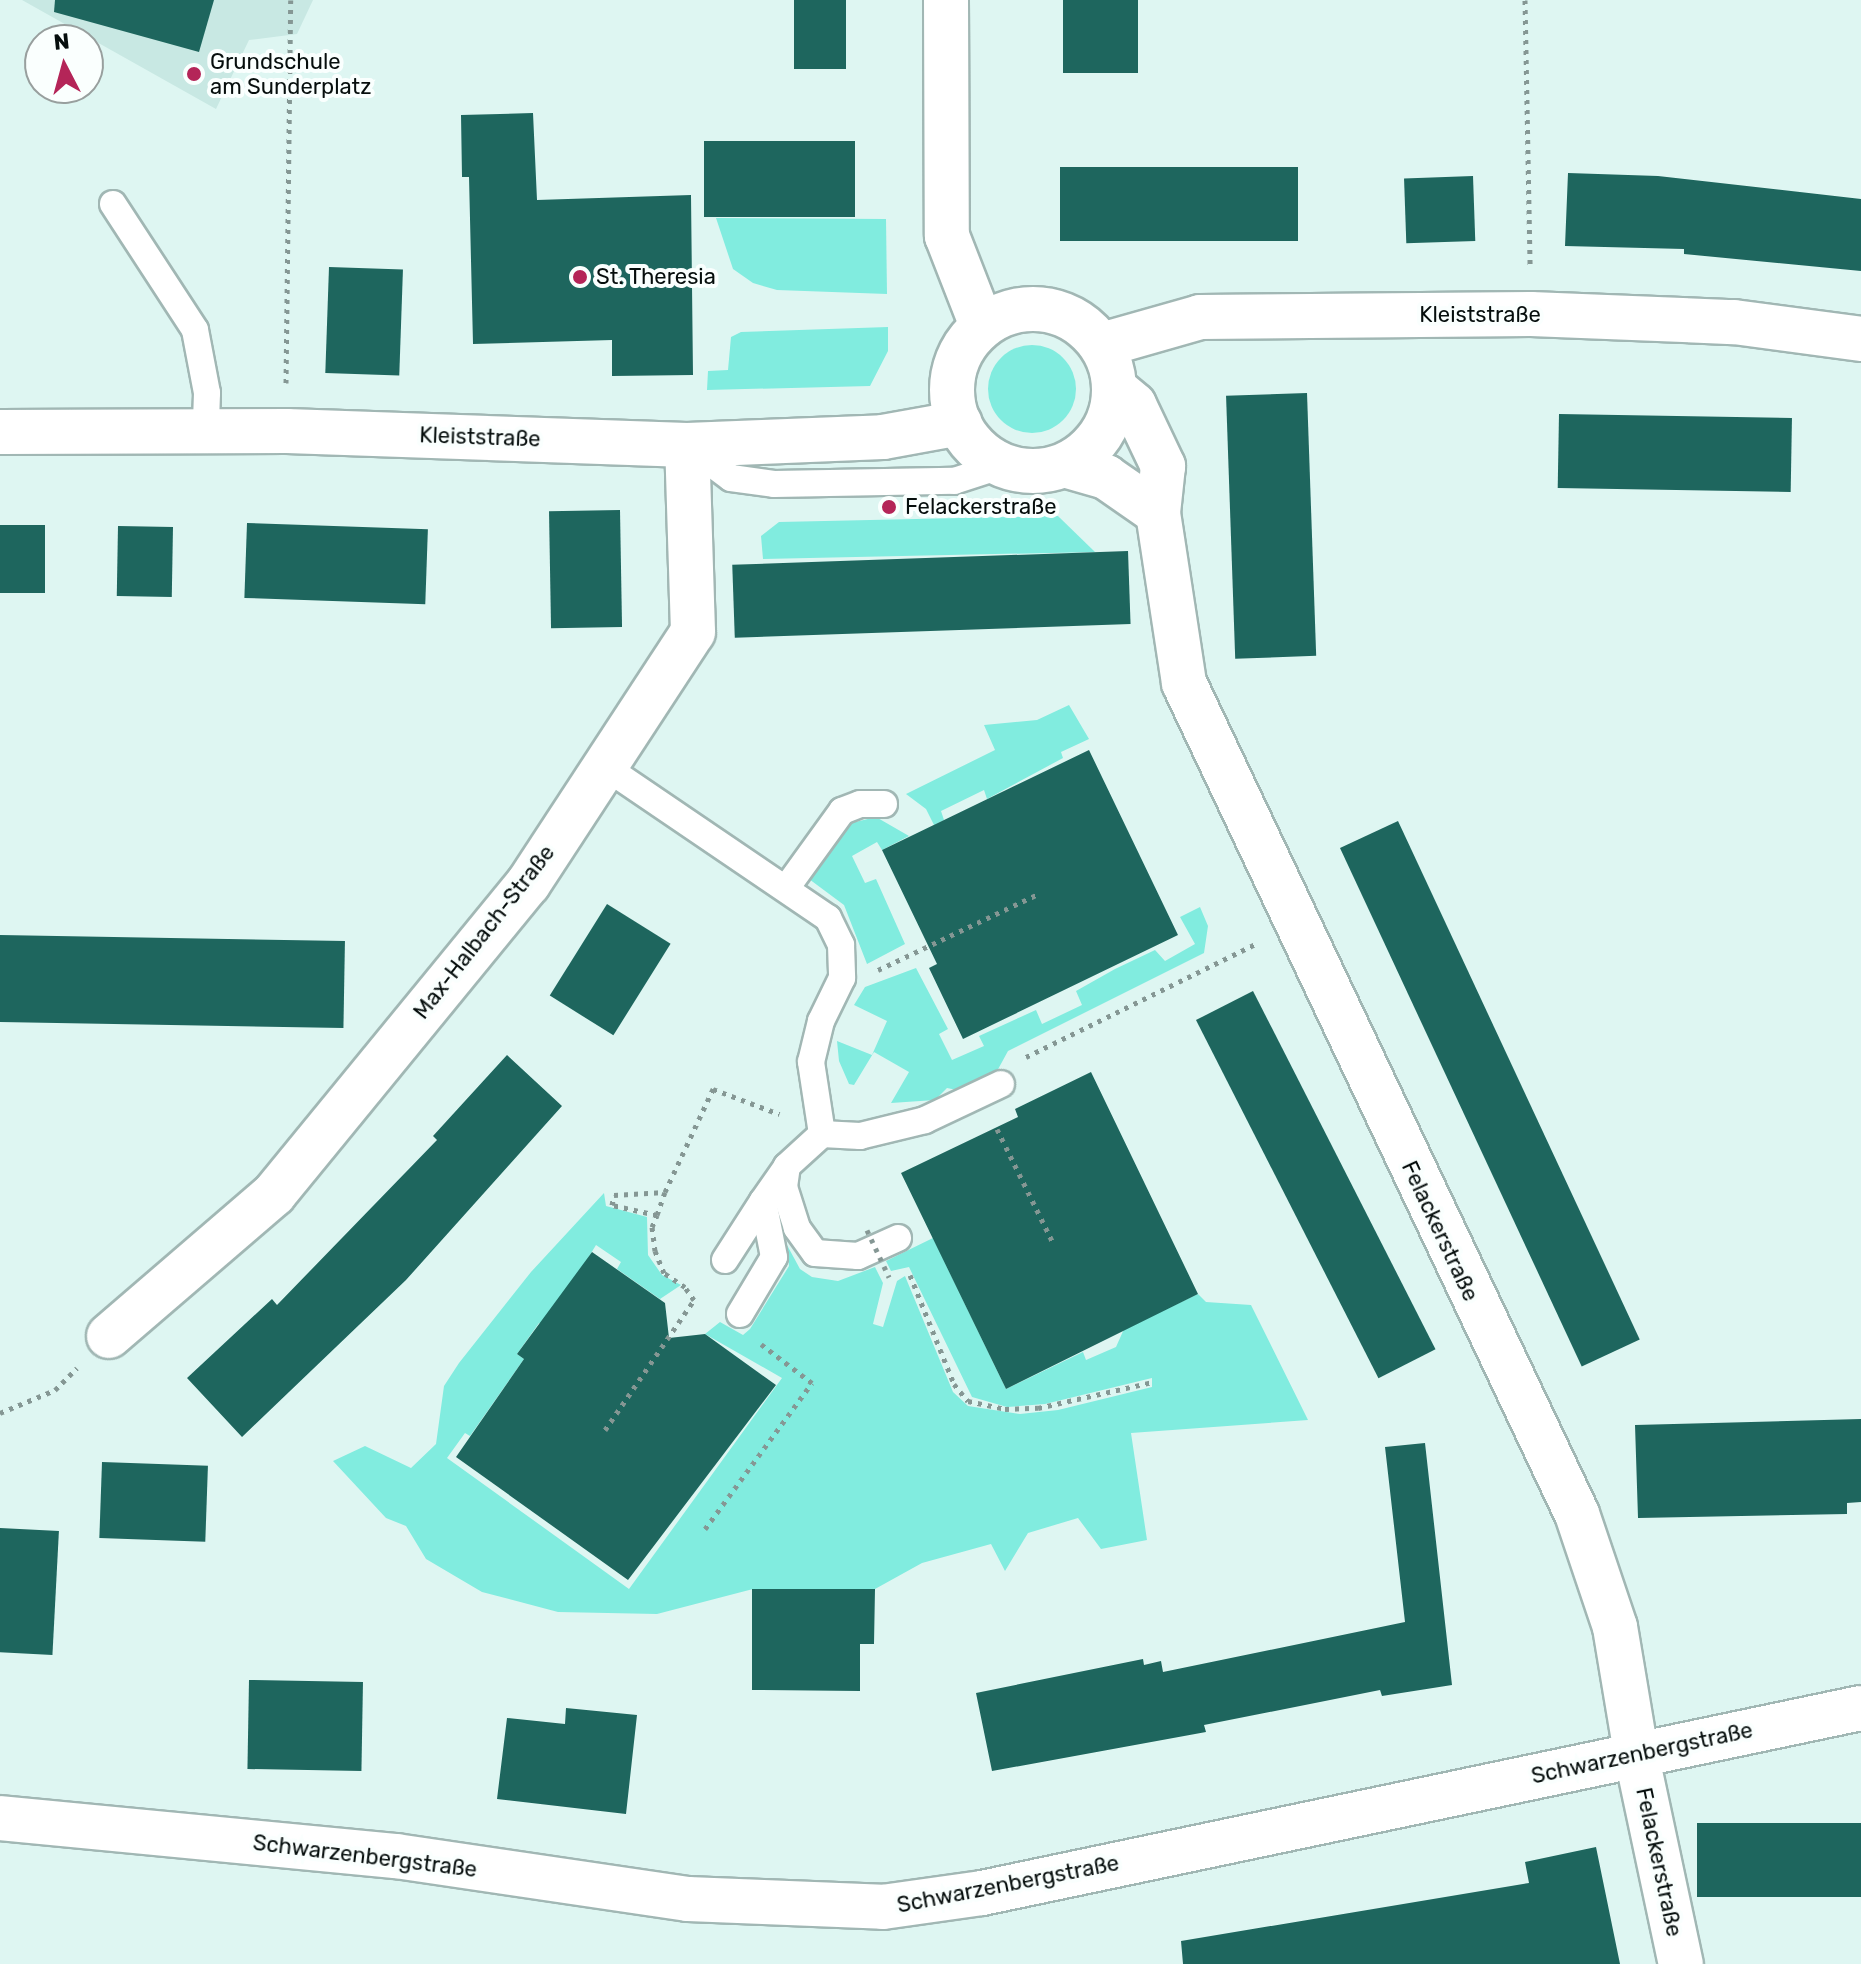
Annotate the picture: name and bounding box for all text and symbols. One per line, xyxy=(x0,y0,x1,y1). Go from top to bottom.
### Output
north arrow xyxy=(24,24,104,104)
text: N xyxy=(52,27,71,56)
place label: Grundschule am Sunderplatz xyxy=(210,48,371,100)
marker: Grundschule am Sunderplatz xyxy=(185,65,203,83)
place label: St. Theresia xyxy=(596,264,716,290)
marker: St. Theresia xyxy=(571,268,589,286)
street label: Kleiststraße xyxy=(1419,302,1541,328)
street label: Kleiststraße xyxy=(419,422,541,452)
place label: Felackerstraße xyxy=(905,494,1056,520)
marker: Felackerstraße xyxy=(880,498,898,516)
street label: Max-Halbach-Straße xyxy=(408,840,560,1024)
street label: Felackerstraße xyxy=(1396,1157,1484,1305)
street label: Schwarzenbergstraße xyxy=(1529,1717,1755,1789)
street label: Felackerstraße xyxy=(1630,1785,1688,1939)
street label: Schwarzenbergstraße xyxy=(251,1829,479,1883)
street label: Schwarzenbergstraße xyxy=(895,1850,1121,1918)

